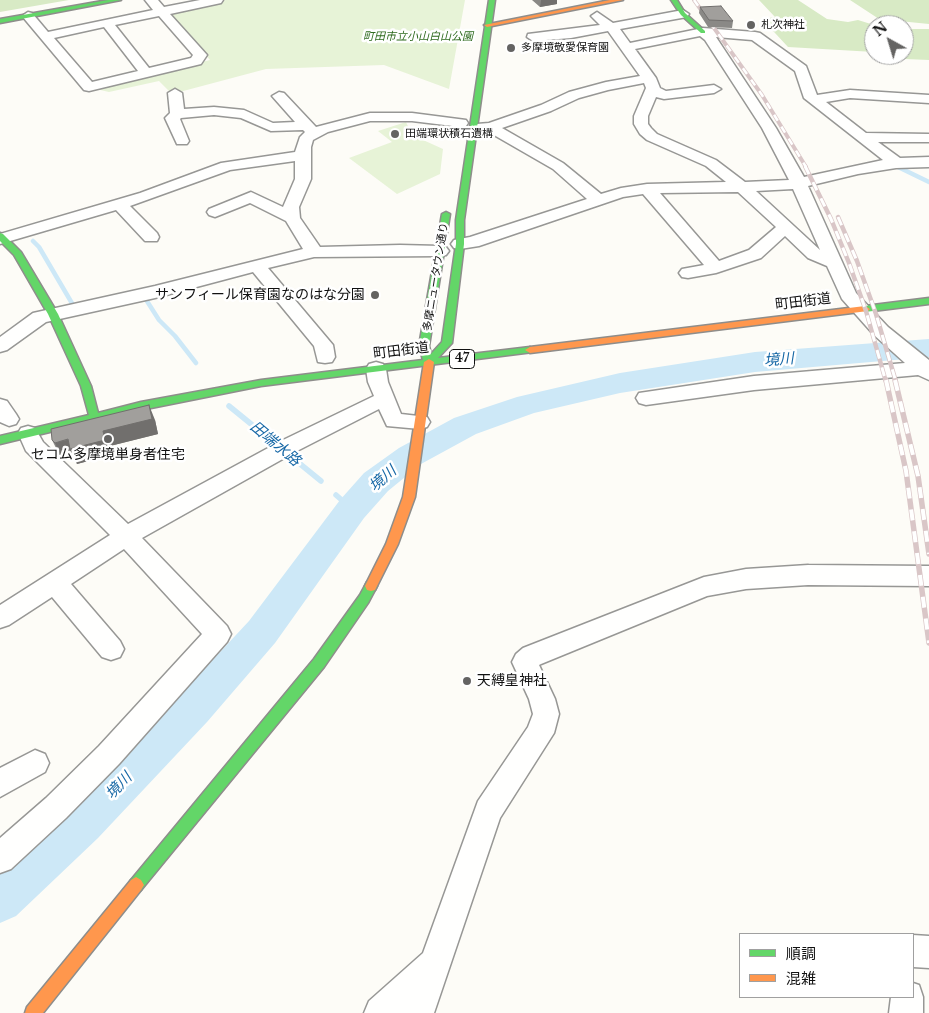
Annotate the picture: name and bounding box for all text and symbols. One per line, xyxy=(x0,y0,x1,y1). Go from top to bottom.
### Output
north arrow xyxy=(864,15,914,65)
place label: 札次神社 xyxy=(761,18,805,32)
text: N xyxy=(869,18,891,40)
marker: 札次神社 xyxy=(745,19,757,31)
park label: 町田市立小山白山公園 xyxy=(363,30,473,44)
place label: 多摩境敬愛保育園 xyxy=(521,41,609,55)
marker: 多摩境敬愛保育園 xyxy=(505,42,517,54)
place label: 田端環状積石遺構 xyxy=(405,127,493,141)
marker: 田端環状積石遺構 xyxy=(389,128,401,140)
street label: 多摩ニュータウン通り xyxy=(421,222,451,332)
place label: サンフィール保育園なのはな分園 xyxy=(155,287,365,303)
marker: サンフィール保育園なのはな分園 xyxy=(369,289,381,301)
street label: 町田街道 xyxy=(774,290,832,314)
street label: 町田街道 xyxy=(372,339,430,363)
road number: 47 xyxy=(450,349,474,368)
water label: 境川 xyxy=(763,350,795,370)
water label: 田端水路 xyxy=(246,418,304,470)
marker: セコム多摩境単身者住宅 xyxy=(102,433,114,445)
place label: セコム多摩境単身者住宅 xyxy=(31,447,185,463)
water label: 境川 xyxy=(366,462,400,496)
place label: 天縛皇神社 xyxy=(477,673,547,689)
marker: 天縛皇神社 xyxy=(461,675,473,687)
water label: 境川 xyxy=(102,769,136,803)
legend xyxy=(739,933,914,998)
text: 順調 xyxy=(786,944,816,963)
text: 混雑 xyxy=(786,969,816,988)

